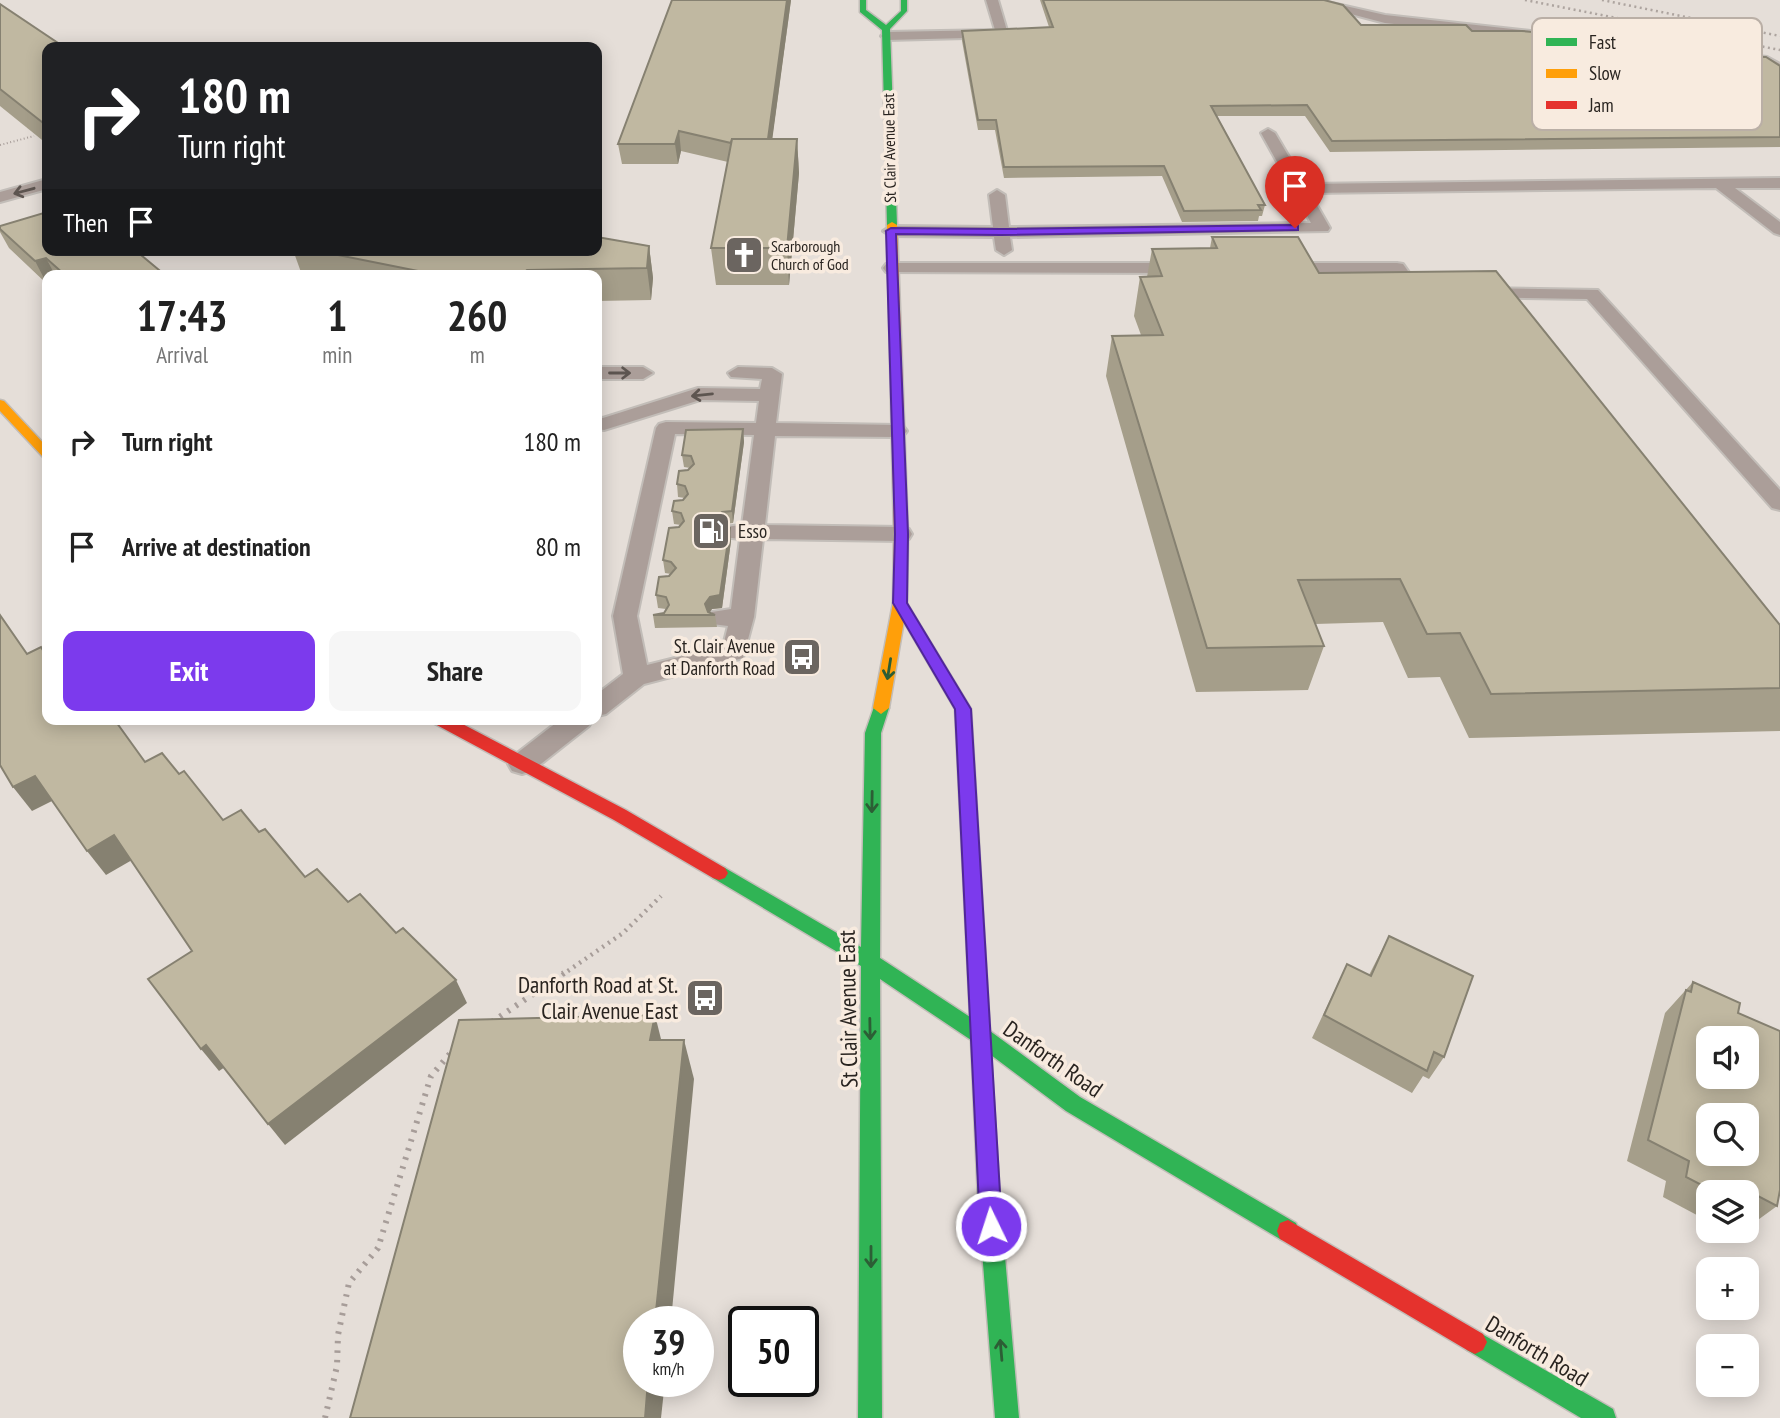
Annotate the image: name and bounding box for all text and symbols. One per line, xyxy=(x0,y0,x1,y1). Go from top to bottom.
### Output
legend xyxy=(1532,18,1762,130)
text: Fast xyxy=(1589,30,1617,54)
text: Slow xyxy=(1589,61,1622,85)
text: 180 m xyxy=(178,63,291,127)
icon: right xyxy=(63,70,154,161)
street label: St Clair Avenue East xyxy=(878,92,900,203)
text: Jam xyxy=(1588,93,1614,117)
text: Turn right xyxy=(178,125,286,167)
pin xyxy=(1265,156,1325,228)
icon: arrive xyxy=(1276,167,1314,205)
one-way arrow xyxy=(13,185,35,198)
icon: arrive xyxy=(122,203,160,241)
text: Then xyxy=(63,206,108,239)
church icon: Scarborough Church of God xyxy=(723,234,765,276)
place label: Scarborough Church of God xyxy=(771,236,849,274)
text: 17:43 xyxy=(137,288,228,343)
text: 1 xyxy=(327,288,347,343)
text: 260 xyxy=(447,288,507,343)
text: Arrival xyxy=(156,340,208,369)
text: min xyxy=(322,340,352,369)
text: m xyxy=(470,340,485,369)
one-way arrow xyxy=(608,366,631,380)
one-way arrow xyxy=(691,389,714,402)
icon: right xyxy=(63,423,101,461)
text: Turn right xyxy=(122,425,213,458)
text: 180 m xyxy=(523,425,581,458)
fuel station icon: Esso xyxy=(690,510,732,552)
place label: Esso xyxy=(738,519,767,543)
icon: arrive xyxy=(63,528,101,566)
text: Arrive at destination xyxy=(122,530,311,563)
text: 80 m xyxy=(535,530,581,563)
button: Exit xyxy=(63,631,315,711)
button: Share xyxy=(329,631,581,711)
place label: St. Clair Avenue at Danforth Road xyxy=(664,634,775,680)
bus stop icon: St. Clair Avenue at Danforth Road xyxy=(781,636,823,678)
one-way arrow xyxy=(882,657,895,680)
one-way arrow xyxy=(865,790,879,813)
street label: St Clair Avenue East xyxy=(832,929,863,1088)
place label: Danforth Road at St. Clair Avenue East xyxy=(518,970,679,1025)
bus stop icon: Danforth Road at St. Clair Avenue East xyxy=(684,977,726,1019)
street label: Danforth Road xyxy=(998,1014,1108,1103)
one-way arrow xyxy=(864,1018,877,1041)
map controls xyxy=(1696,1026,1759,1397)
button: sound xyxy=(1696,1026,1759,1089)
button: search xyxy=(1696,1103,1759,1166)
button: layers xyxy=(1696,1180,1759,1243)
position arrow xyxy=(954,1189,1028,1263)
one-way arrow xyxy=(864,1245,878,1268)
button: + xyxy=(1696,1257,1759,1320)
speed limit sign: 50 xyxy=(728,1306,819,1397)
street label: Danforth Road xyxy=(1481,1309,1594,1392)
text: 39 xyxy=(652,1319,685,1365)
button: − xyxy=(1696,1334,1759,1397)
one-way arrow xyxy=(994,1339,1007,1362)
text: km/h xyxy=(653,1357,684,1380)

